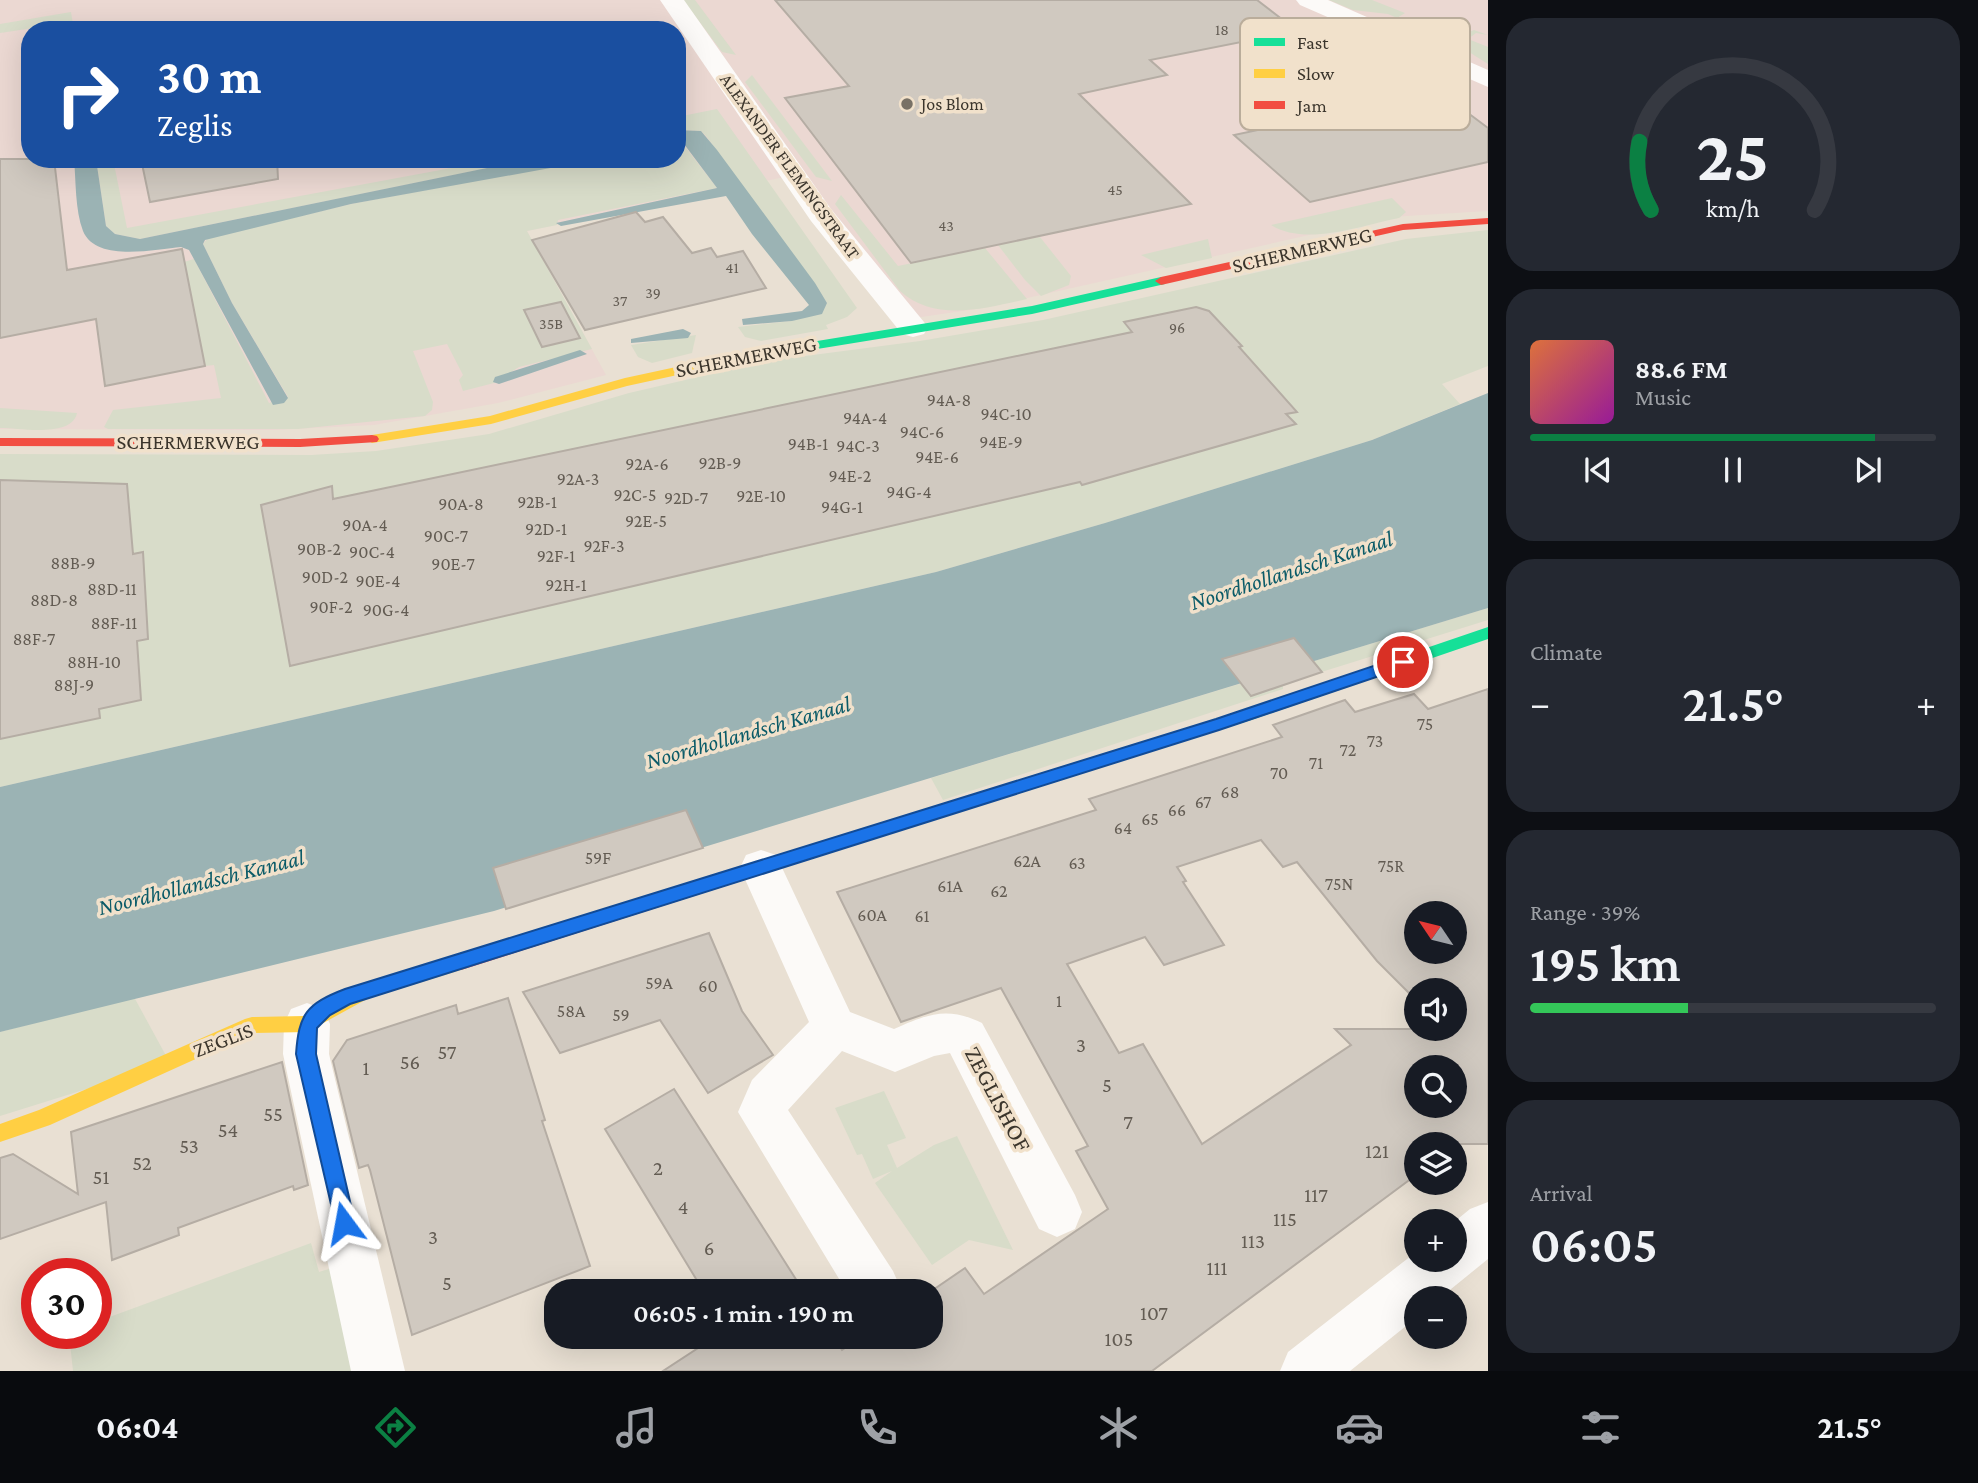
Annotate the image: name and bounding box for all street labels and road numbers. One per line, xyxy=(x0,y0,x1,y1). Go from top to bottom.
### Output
street label: ALEXANDER FLEMINGSTRAAT xyxy=(716,69,864,263)
street label: SCHERMERWEG xyxy=(1230,222,1374,278)
street label: SCHERMERWEG xyxy=(674,332,818,382)
street label: SCHERMERWEG xyxy=(117,430,259,454)
street label: ZEGLIS xyxy=(190,1018,256,1062)
street label: ZEGLISHOF xyxy=(960,1042,1037,1156)

